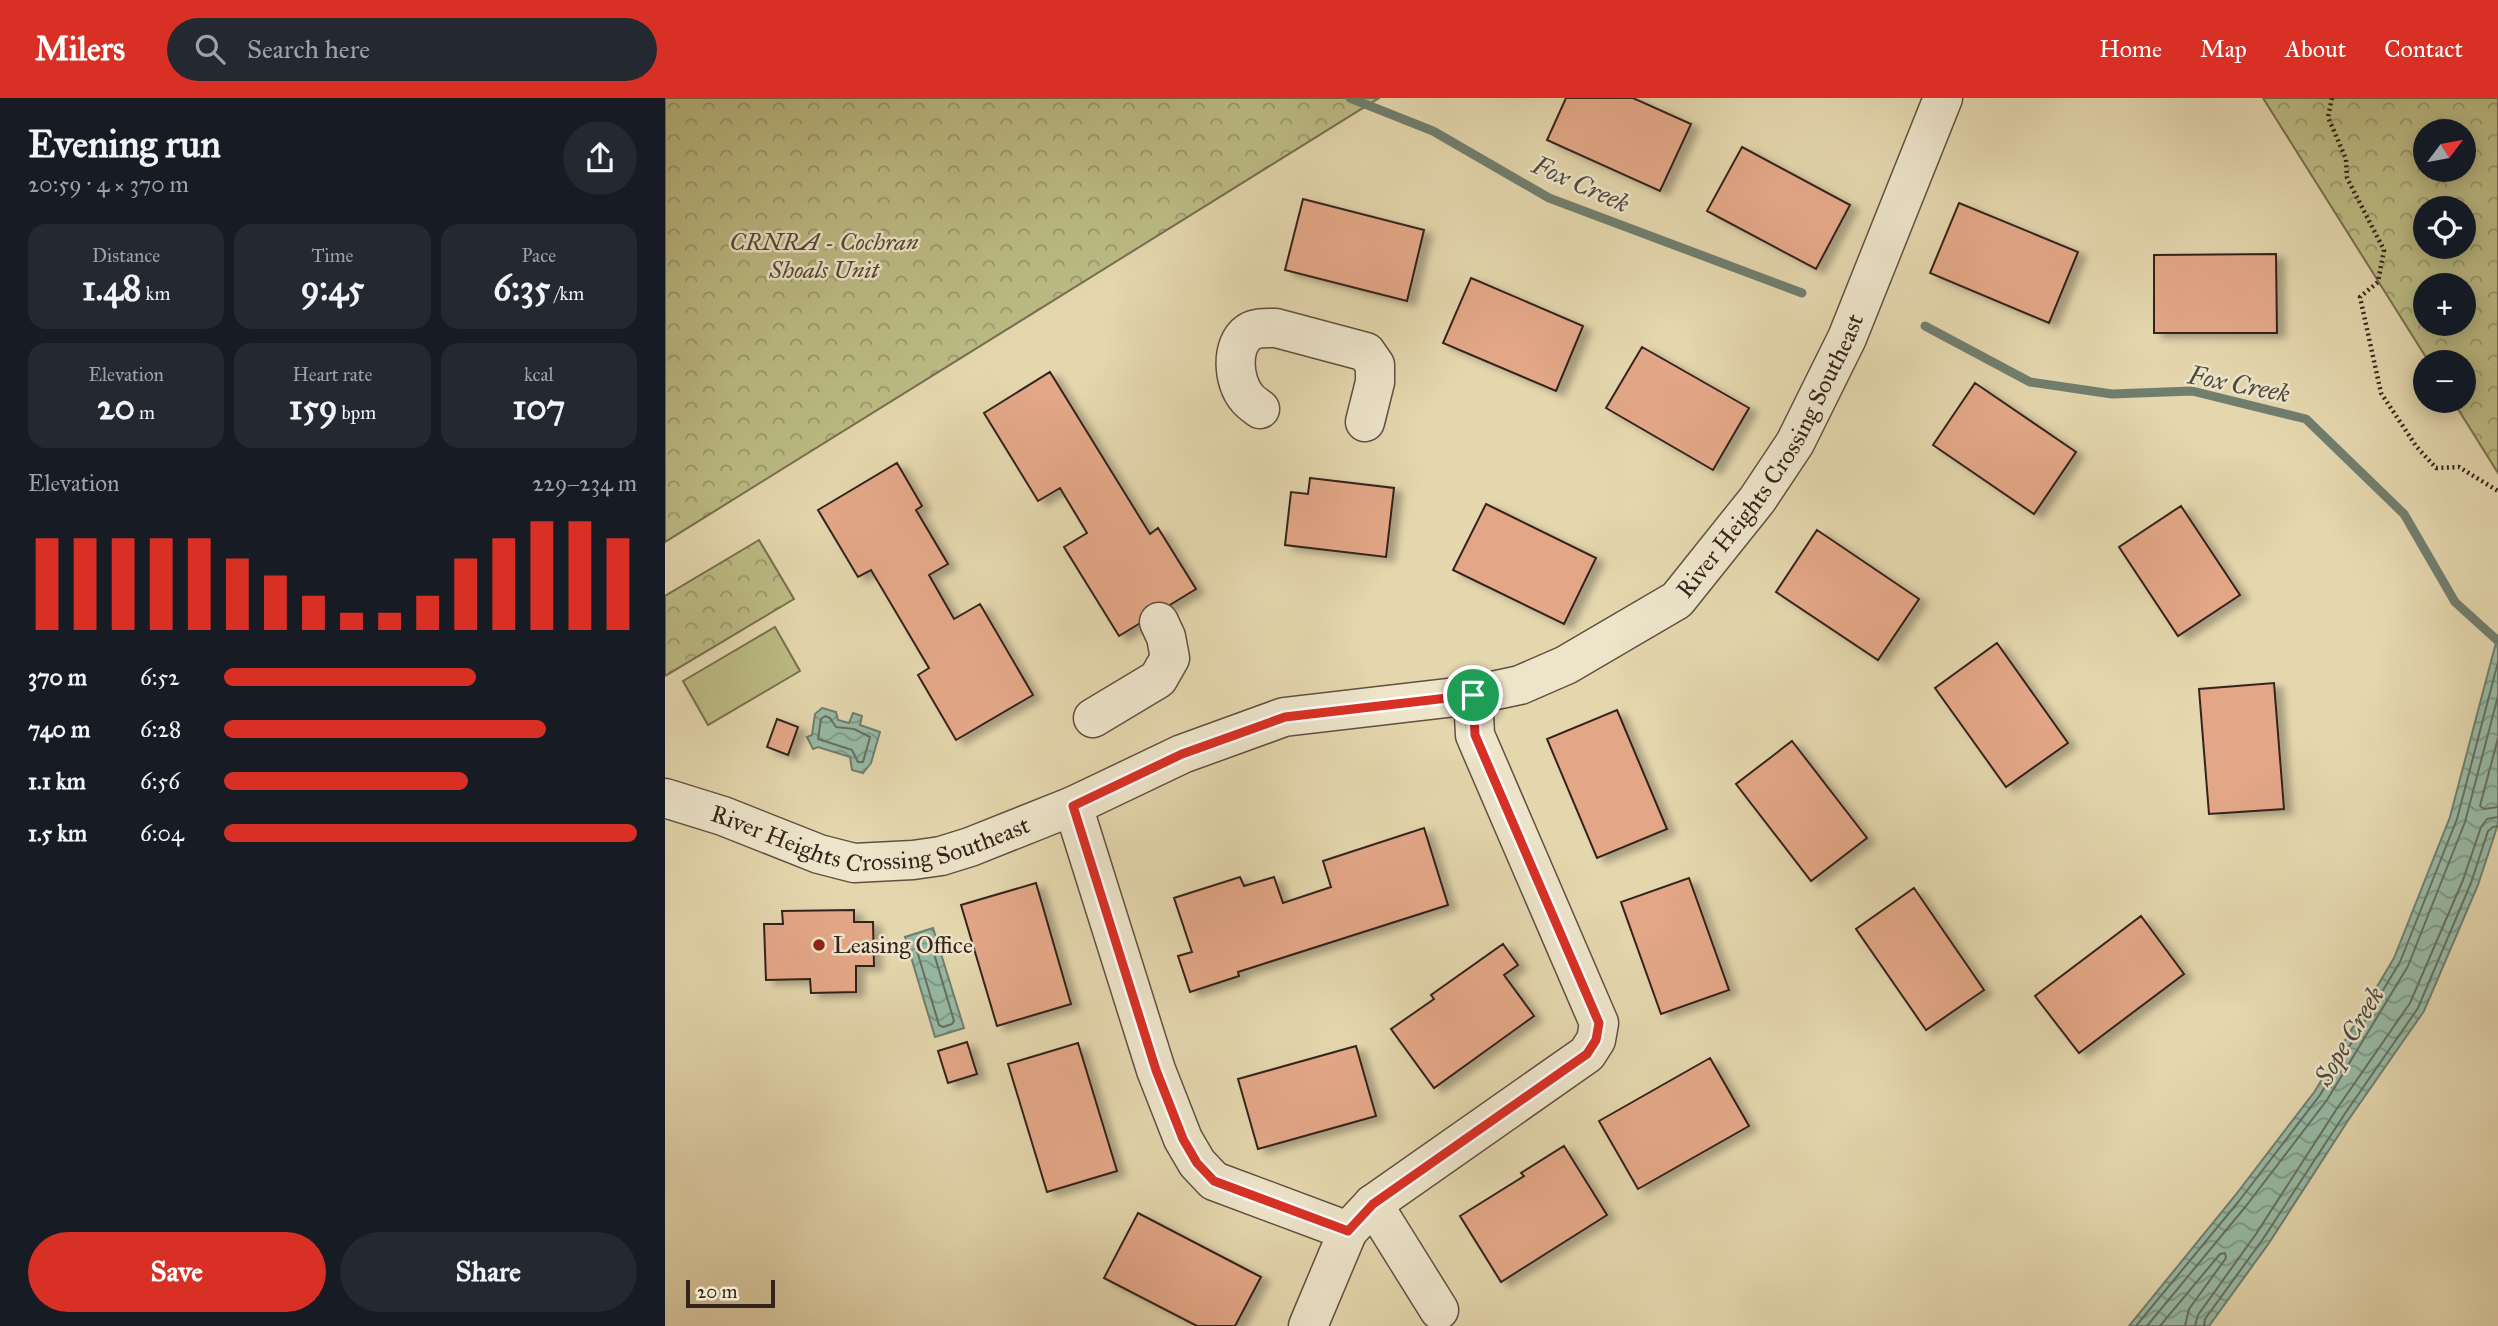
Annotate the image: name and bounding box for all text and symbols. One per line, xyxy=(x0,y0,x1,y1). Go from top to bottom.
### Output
search box xyxy=(167,18,657,81)
text: Milers xyxy=(35,29,125,69)
icon: search xyxy=(191,30,229,68)
text: Search here xyxy=(247,33,370,65)
text: Home xyxy=(2099,34,2162,64)
text: Map xyxy=(2200,34,2247,64)
text: About xyxy=(2285,34,2346,64)
text: Contact xyxy=(2384,34,2463,64)
north arrow xyxy=(2413,119,2476,182)
map controls xyxy=(2413,119,2476,413)
text: Evening run xyxy=(28,121,221,167)
button: share xyxy=(563,121,637,195)
water label: Fox Creek xyxy=(1527,148,1635,220)
text: 20:59 · 4 × 370 m xyxy=(28,170,189,198)
button: locate xyxy=(2413,196,2476,259)
park label: CRNRA - Cochran Shoals Unit xyxy=(729,227,919,285)
text: Distance xyxy=(92,244,160,267)
text: Time xyxy=(311,244,354,267)
text: Pace xyxy=(522,244,556,267)
text: 1.48 xyxy=(82,267,141,310)
text: 9:45 xyxy=(301,267,364,310)
text: 6:35 xyxy=(493,267,550,310)
button: + xyxy=(2413,273,2476,336)
text: km xyxy=(141,282,170,305)
text: /km xyxy=(550,282,584,305)
street label: River Heights Crossing Southeast xyxy=(1670,309,1870,604)
button: − xyxy=(2413,350,2476,413)
water label: Fox Creek xyxy=(2184,358,2293,410)
text: Elevation xyxy=(88,363,164,386)
text: Heart rate xyxy=(293,363,372,386)
text: kcal xyxy=(524,363,554,386)
text: 20 xyxy=(97,386,135,429)
text: 159 xyxy=(289,386,337,429)
text: 107 xyxy=(512,386,565,429)
text: m xyxy=(135,401,155,424)
text: bpm xyxy=(337,401,376,424)
text: Elevation xyxy=(28,469,119,497)
text: 229–234 m xyxy=(532,469,637,497)
text: 370 m xyxy=(28,663,87,691)
text: 6:52 xyxy=(140,663,180,691)
pin xyxy=(1443,665,1503,725)
icon: arrive xyxy=(1454,676,1492,714)
text: 740 m xyxy=(28,715,90,743)
text: 6:28 xyxy=(140,715,181,743)
text: 1.1 km xyxy=(28,767,86,795)
text: 6:56 xyxy=(140,767,180,795)
street label: River Heights Crossing Southeast xyxy=(703,794,1035,834)
text: River Heights Crossing Southeast xyxy=(707,798,1035,880)
text: 1.5 km xyxy=(28,819,87,847)
text: 6:04 xyxy=(140,819,184,847)
place label: Leasing Office xyxy=(833,930,973,960)
marker: Leasing Office xyxy=(811,937,827,953)
water label: Sope Creek xyxy=(2306,980,2392,1093)
button: Save xyxy=(28,1232,326,1312)
button: Share xyxy=(340,1232,637,1312)
scale bar xyxy=(686,1277,775,1309)
text: 20 m xyxy=(697,1280,738,1303)

